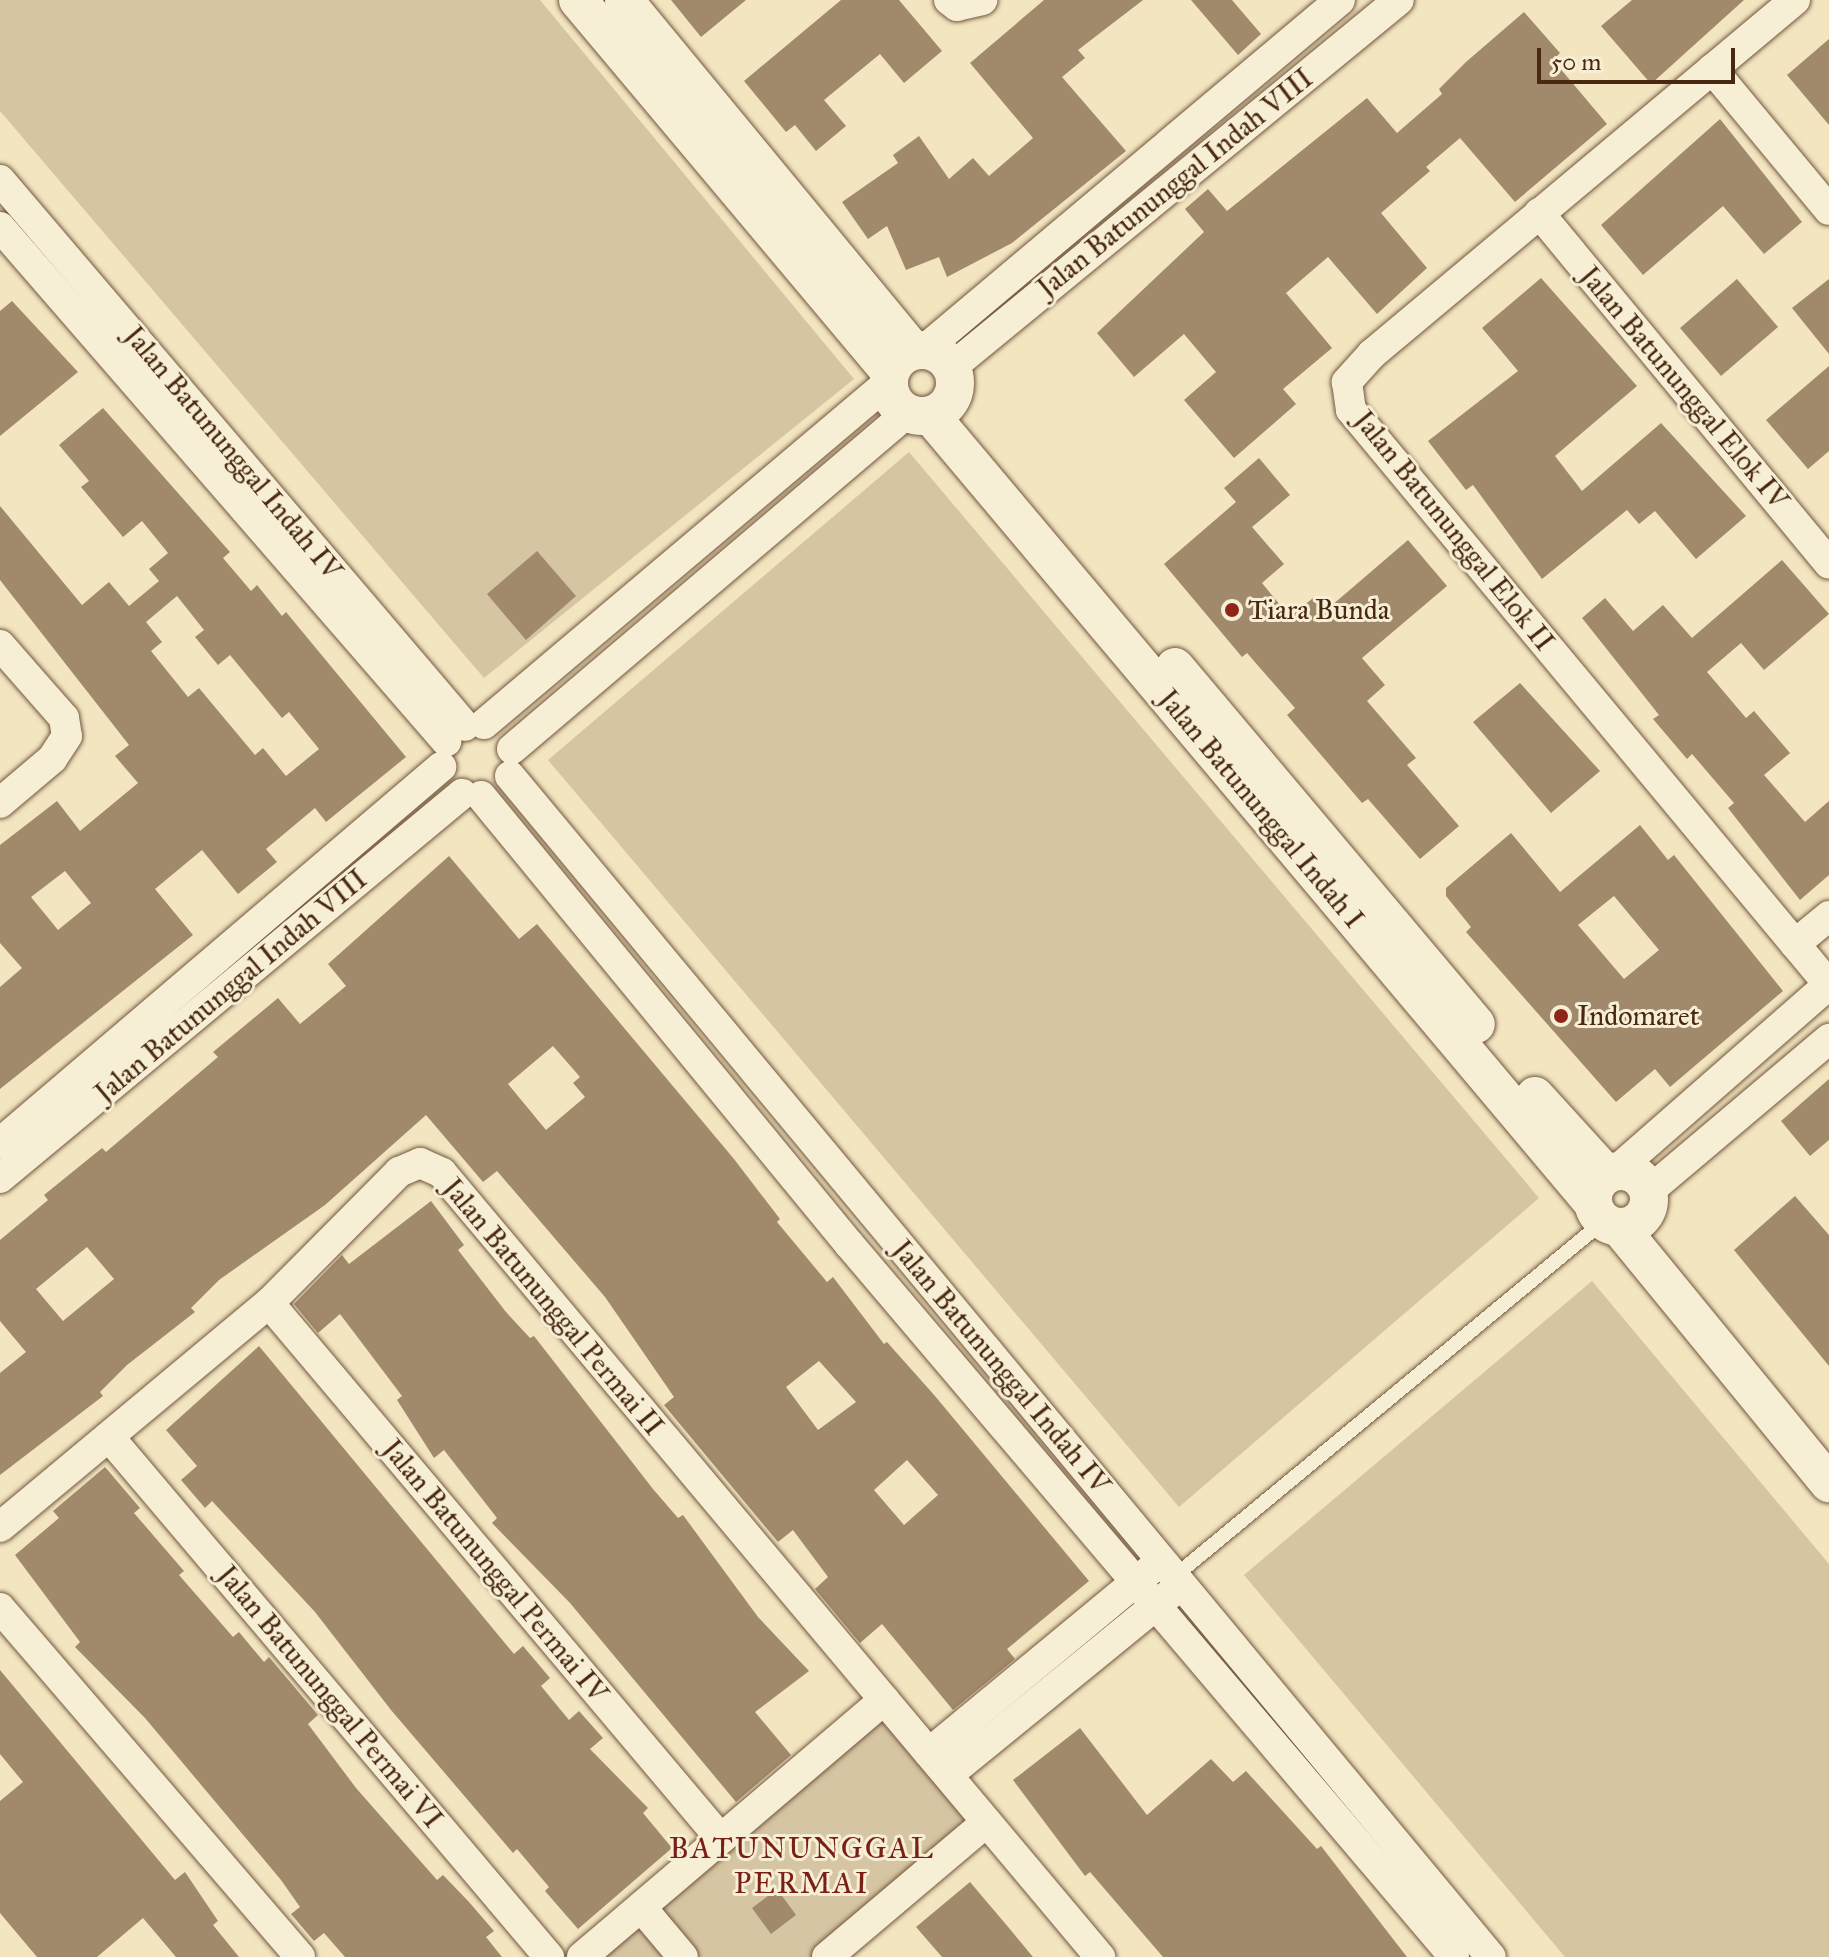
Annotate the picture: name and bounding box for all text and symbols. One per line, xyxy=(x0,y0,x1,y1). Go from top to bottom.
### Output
scale bar xyxy=(1541,32,1739,82)
text: 50 m xyxy=(1551,47,1601,77)
street label: Jalan Batununggal Indah VIII xyxy=(1030,61,1320,305)
street label: Jalan Batununggal Elok IV xyxy=(1572,260,1796,516)
street label: Jalan Batununggal Indah IV xyxy=(117,319,349,587)
street label: Jalan Batununggal Elok II xyxy=(1347,404,1561,658)
place label: Tiara Bunda xyxy=(1248,593,1390,627)
marker: Tiara Bunda xyxy=(1223,601,1241,619)
street label: Jalan Batununggal Indah I xyxy=(1151,683,1371,935)
street label: Jalan Batununggal Indah VIII xyxy=(88,862,374,1110)
place label: Indomaret xyxy=(1577,999,1700,1033)
marker: Indomaret xyxy=(1552,1007,1570,1025)
street label: Jalan Batununggal Permai II xyxy=(436,1172,670,1442)
street label: Jalan Batununggal Indah IV xyxy=(885,1233,1117,1501)
street label: Jalan Batununggal Permai IV xyxy=(375,1433,615,1709)
street label: Jalan Batununggal Permai VI xyxy=(210,1559,450,1835)
district label: BATUNUNGGAL PERMAI xyxy=(669,1830,935,1900)

